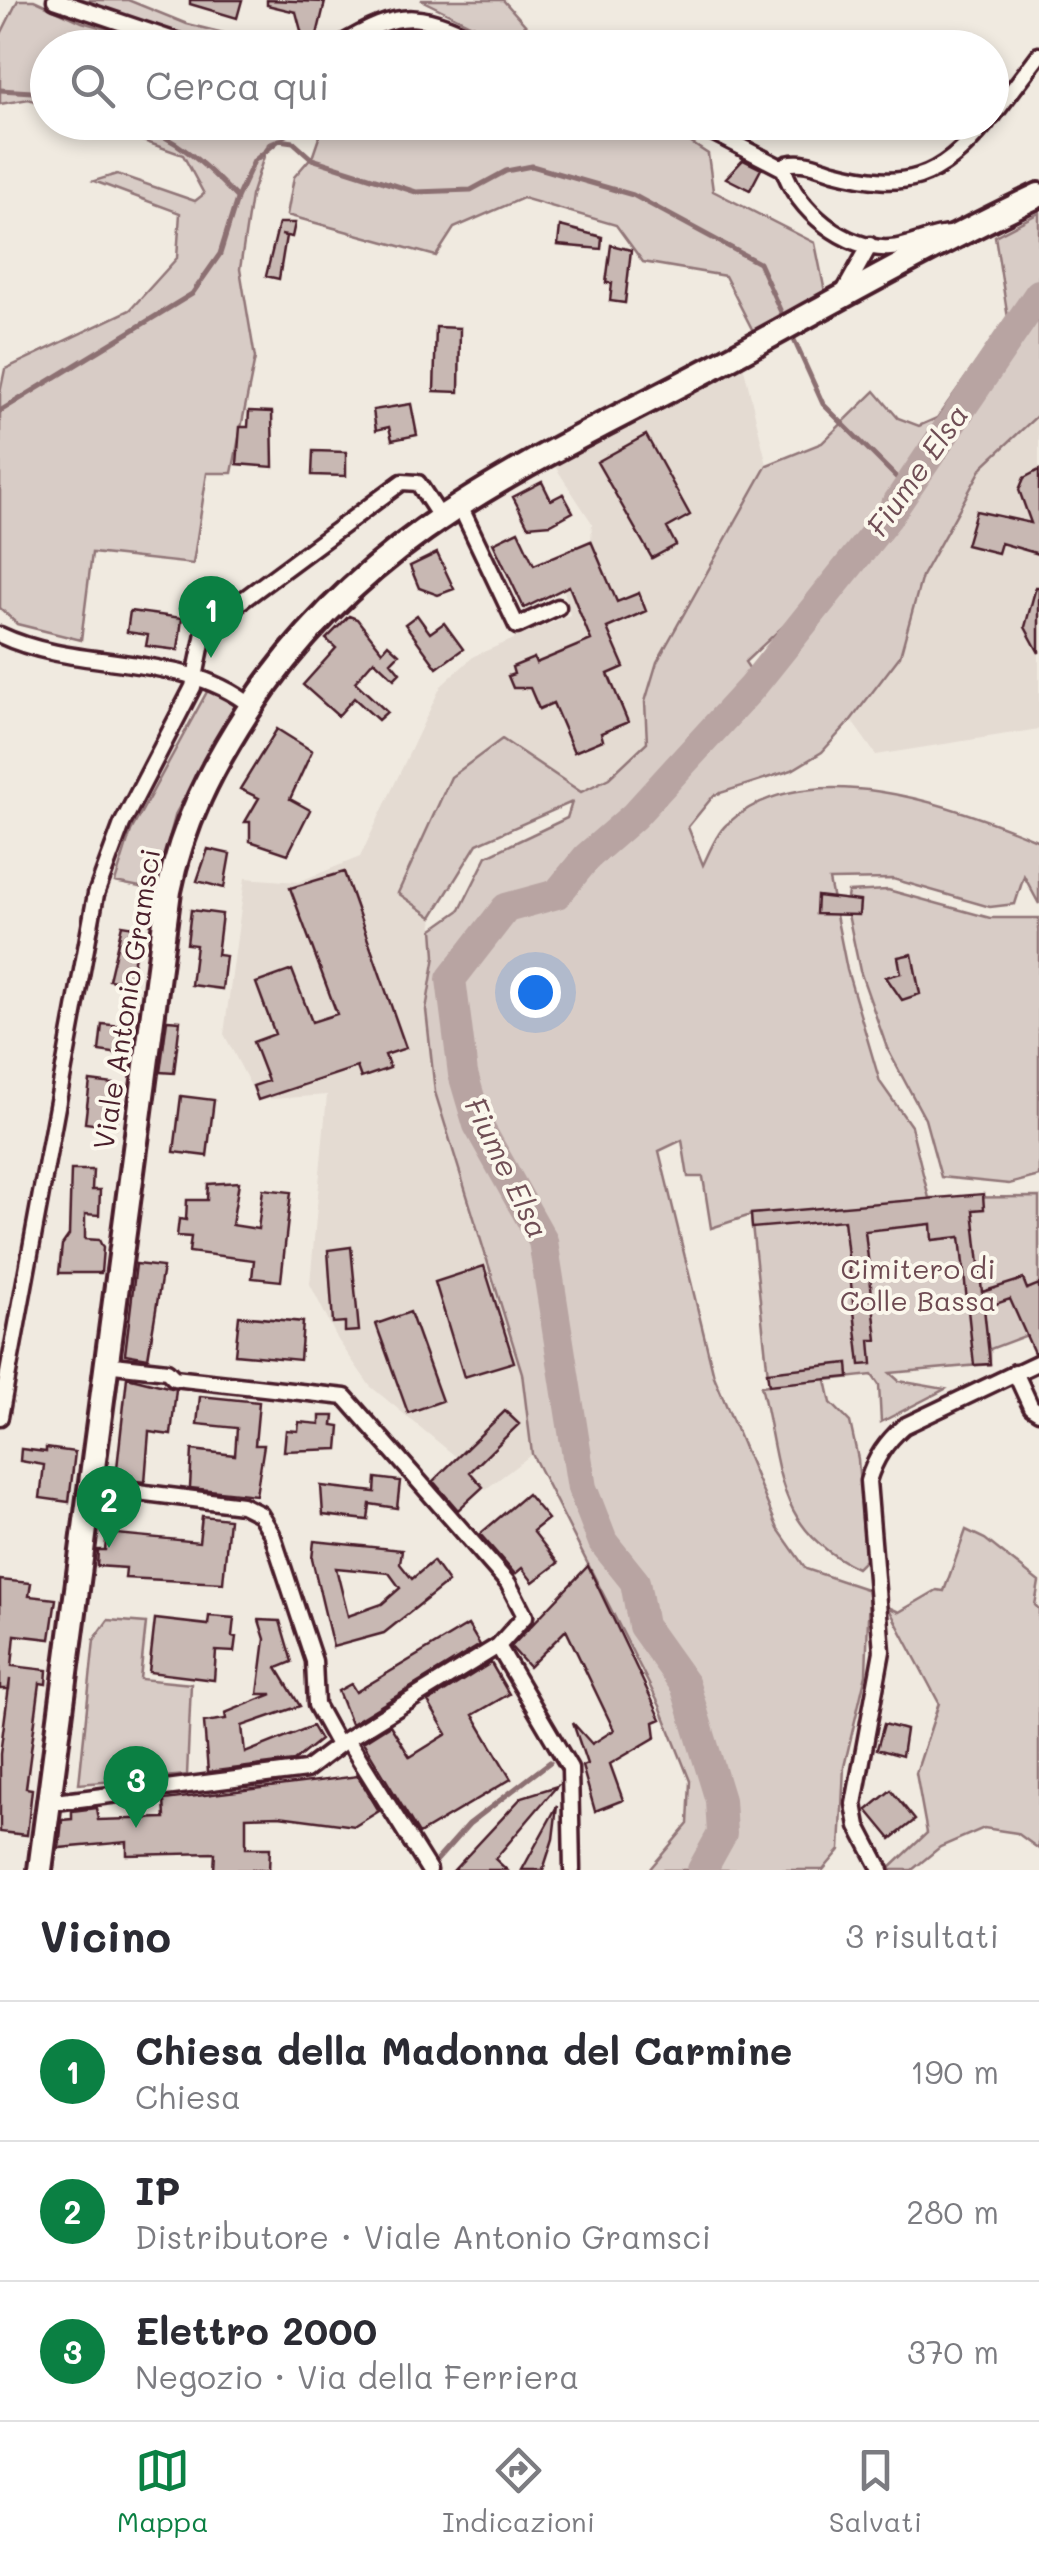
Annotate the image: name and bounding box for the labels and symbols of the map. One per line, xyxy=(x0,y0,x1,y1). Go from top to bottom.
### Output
water label: Fiume Elsa xyxy=(856,396,976,544)
pin: 1 xyxy=(178,576,244,658)
street label: Viale Antonio Gramsci xyxy=(84,846,168,1152)
your location xyxy=(510,967,561,1018)
water label: Fiume Elsa xyxy=(456,1090,559,1244)
park label: Cimitero di Colle Bassa xyxy=(840,1250,996,1318)
pin: 2 xyxy=(76,1466,142,1548)
pin: 3 xyxy=(104,1746,168,1828)

